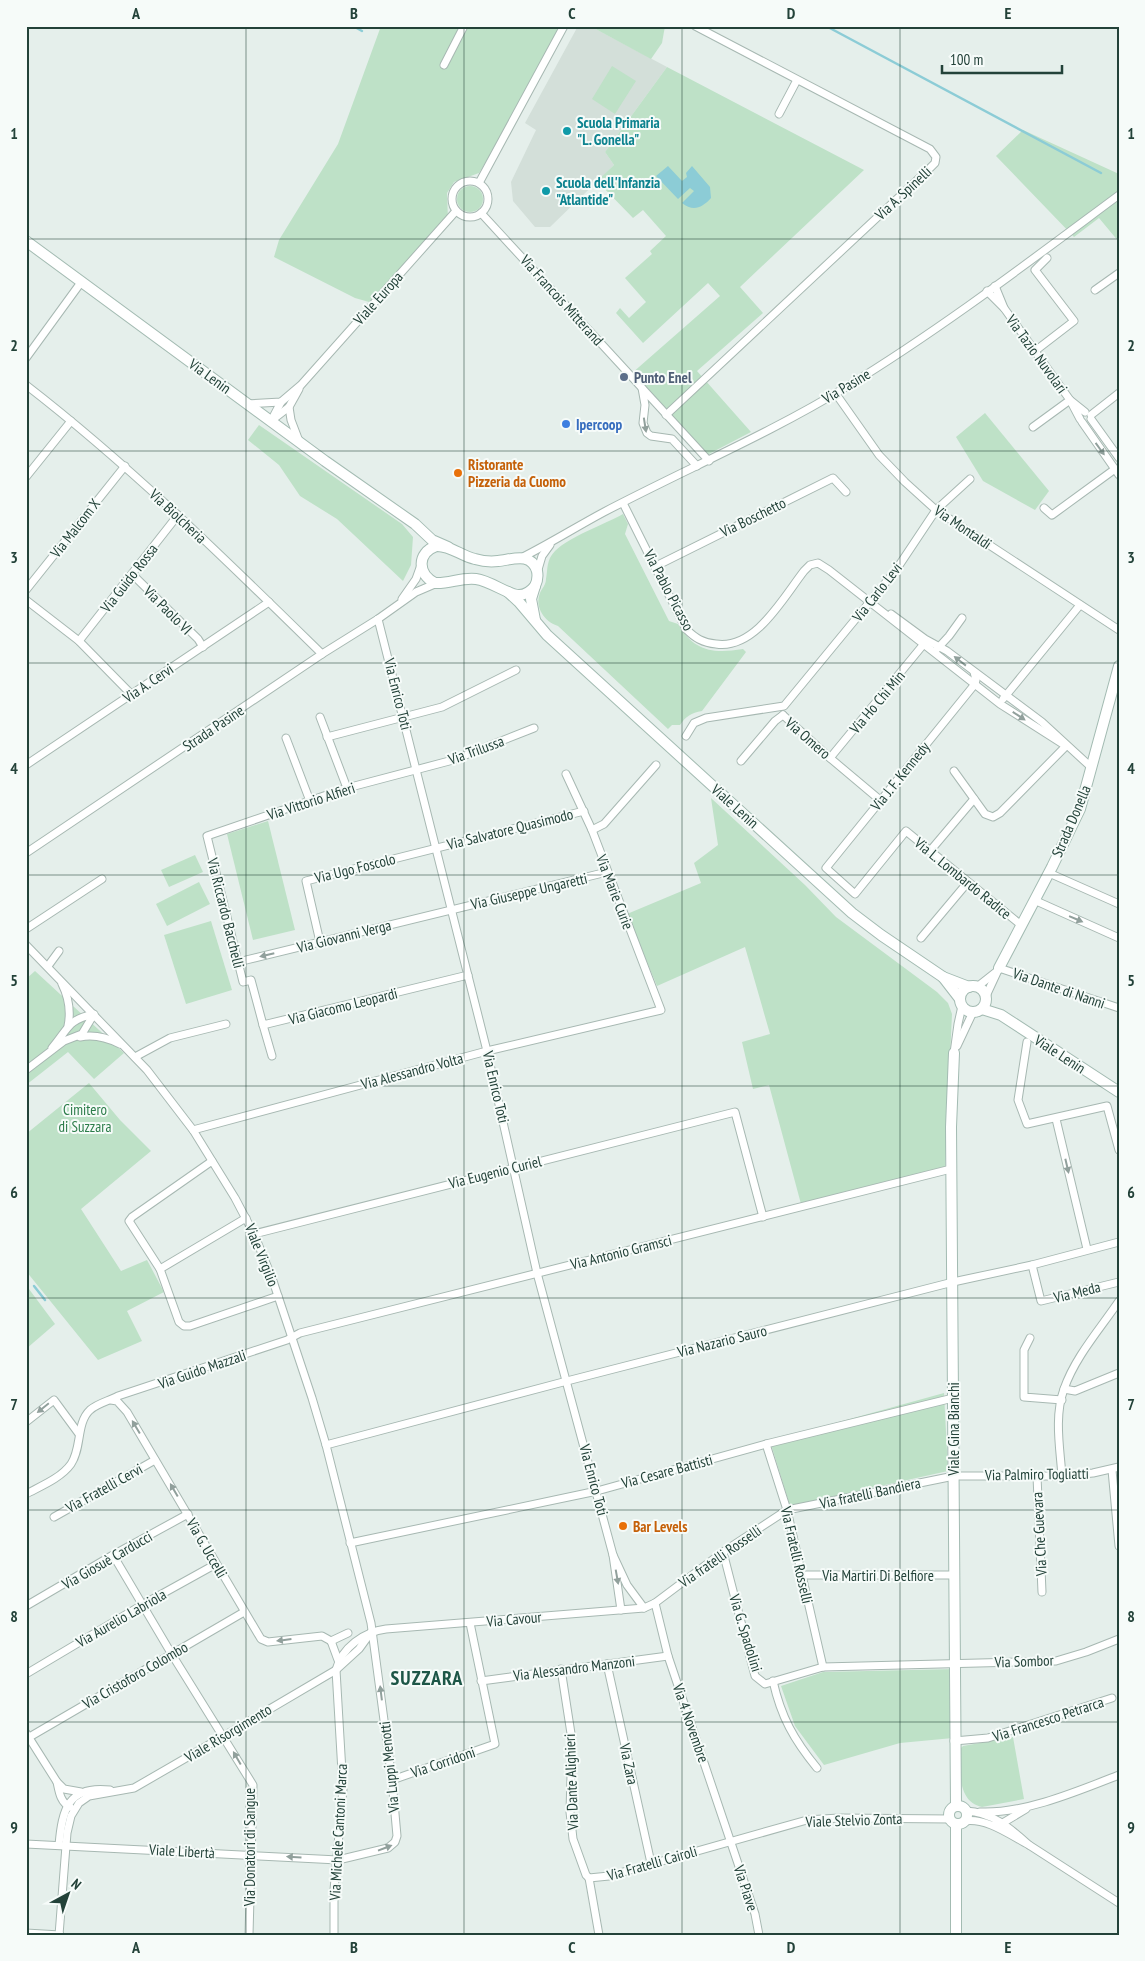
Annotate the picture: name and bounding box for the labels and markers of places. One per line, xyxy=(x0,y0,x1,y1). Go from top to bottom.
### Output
place label: Scuola Primaria "L. Gonella" xyxy=(577,113,660,149)
marker: Scuola Primaria "L. Gonella" xyxy=(561,125,573,137)
place label: Scuola dell'Infanzia "Atlantide" xyxy=(556,173,660,209)
marker: Scuola dell'Infanzia "Atlantide" xyxy=(540,185,552,197)
place label: Punto Enel xyxy=(634,368,692,387)
marker: Punto Enel xyxy=(618,371,630,383)
place label: Ipercoop xyxy=(576,415,622,434)
marker: Ipercoop xyxy=(560,418,572,430)
place label: Ristorante Pizzeria da Cuomo xyxy=(468,455,566,491)
marker: Ristorante Pizzeria da Cuomo xyxy=(452,467,464,479)
place label: Bar Levels xyxy=(633,1517,687,1536)
marker: Bar Levels xyxy=(617,1520,629,1532)

